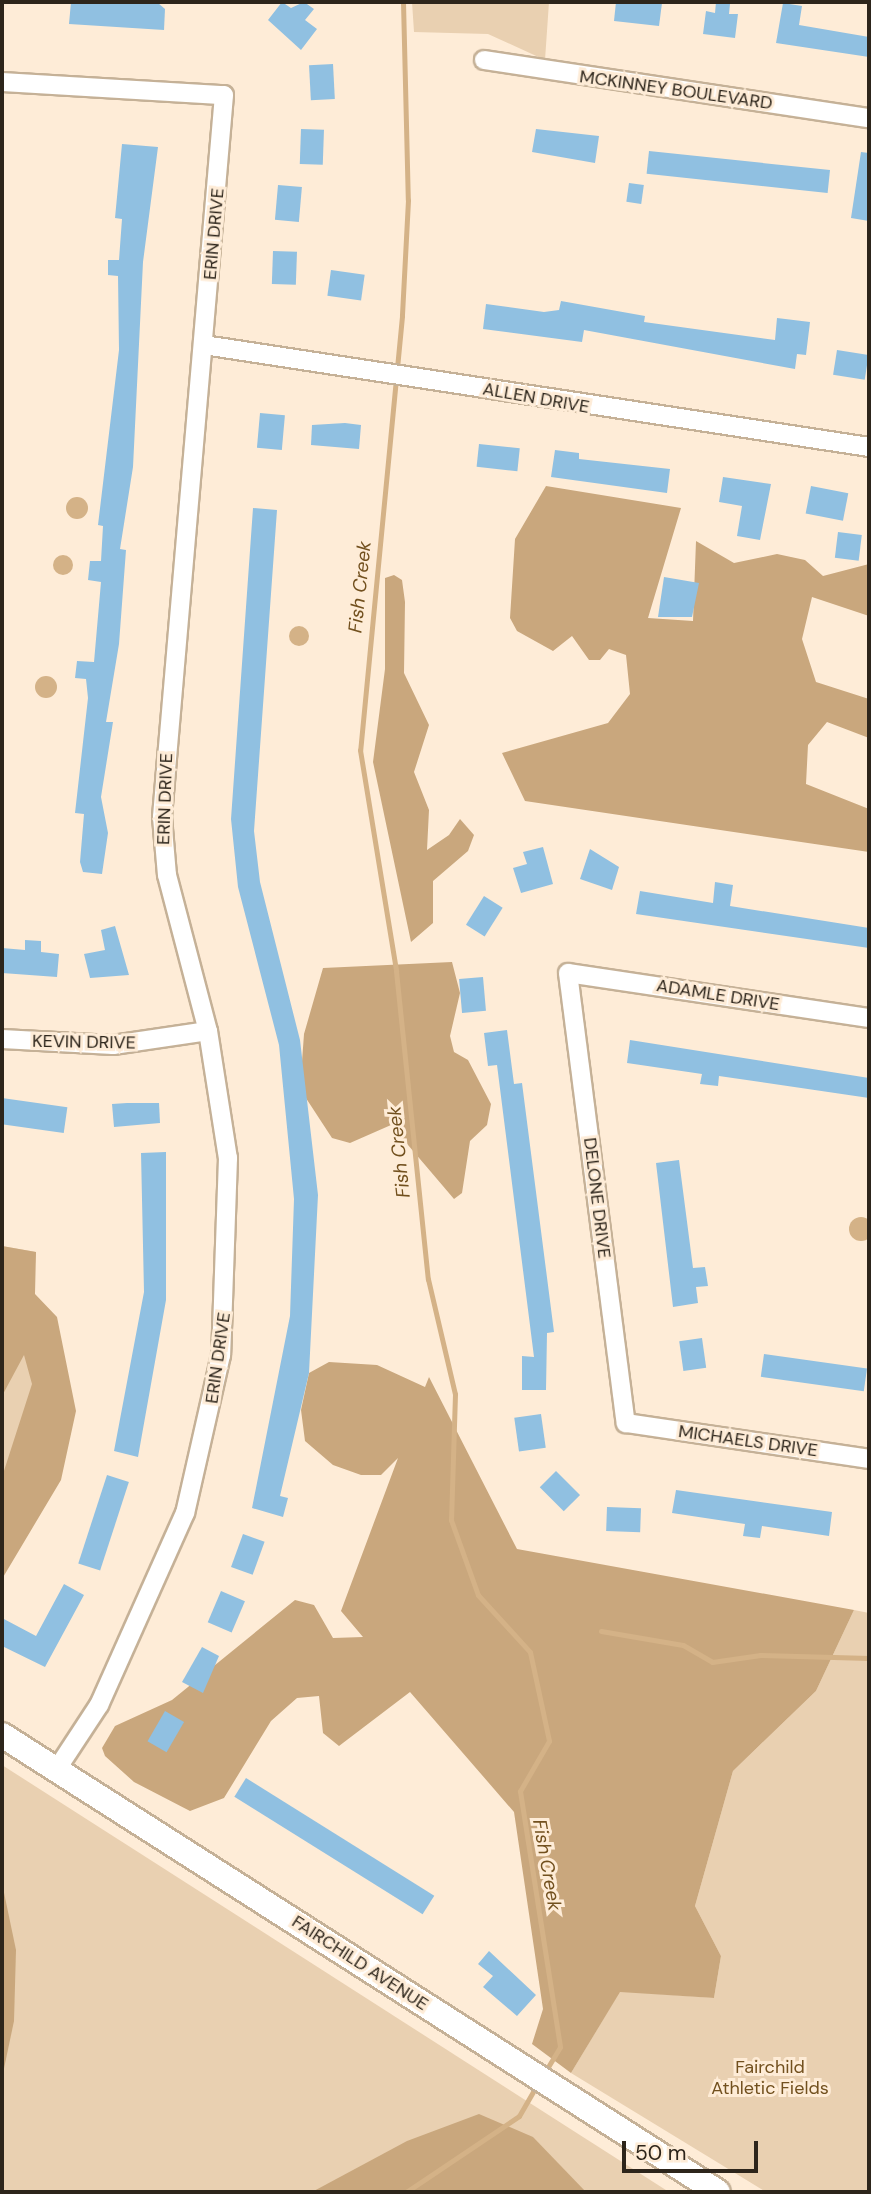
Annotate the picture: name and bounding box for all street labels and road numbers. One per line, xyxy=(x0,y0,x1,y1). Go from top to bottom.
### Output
street label: MCKINNEY BOULEVARD xyxy=(578,66,774,114)
street label: ERIN DRIVE xyxy=(199,187,229,281)
street label: ALLEN DRIVE xyxy=(481,378,591,418)
street label: ERIN DRIVE xyxy=(153,753,177,845)
street label: ADAMLE DRIVE xyxy=(655,975,781,1015)
street label: KEVIN DRIVE xyxy=(32,1030,136,1054)
street label: DELONE DRIVE xyxy=(579,1136,615,1260)
street label: ERIN DRIVE xyxy=(201,1311,235,1405)
street label: MICHAELS DRIVE xyxy=(677,1421,819,1461)
street label: FAIRCHILD AVENUE xyxy=(288,1911,432,2015)

